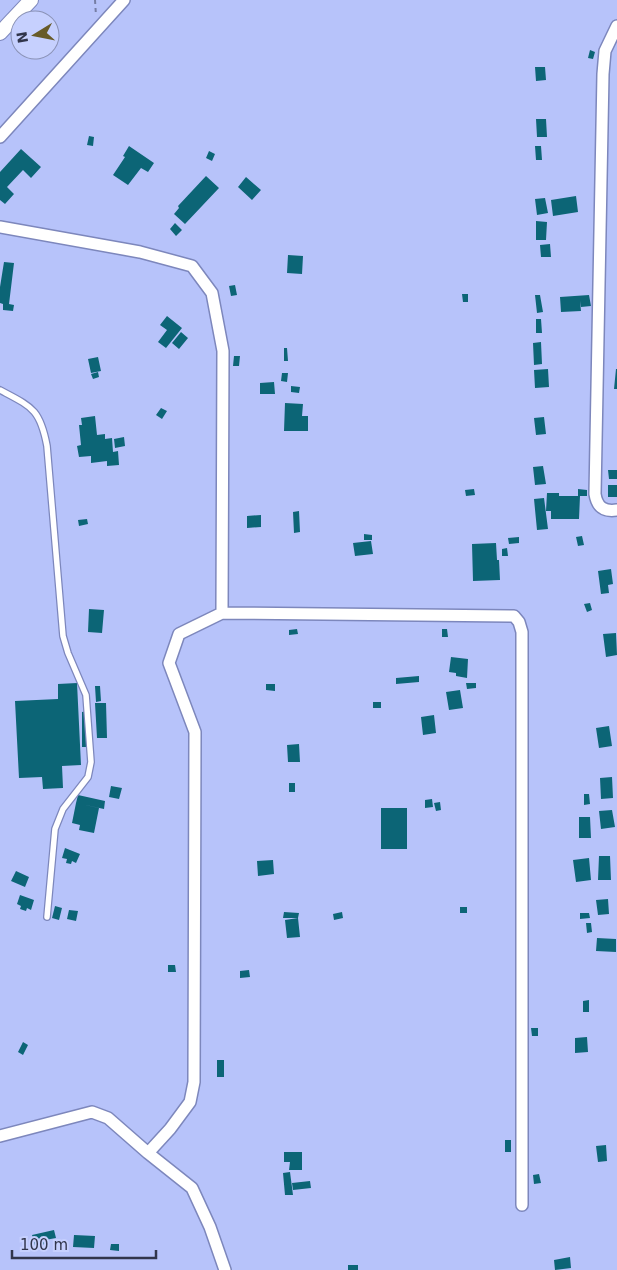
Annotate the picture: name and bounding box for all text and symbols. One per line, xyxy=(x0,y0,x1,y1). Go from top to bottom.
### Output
north arrow xyxy=(10,10,60,60)
text: N xyxy=(13,30,31,44)
scale bar xyxy=(12,1228,156,1260)
text: 100 m xyxy=(20,1236,68,1254)

